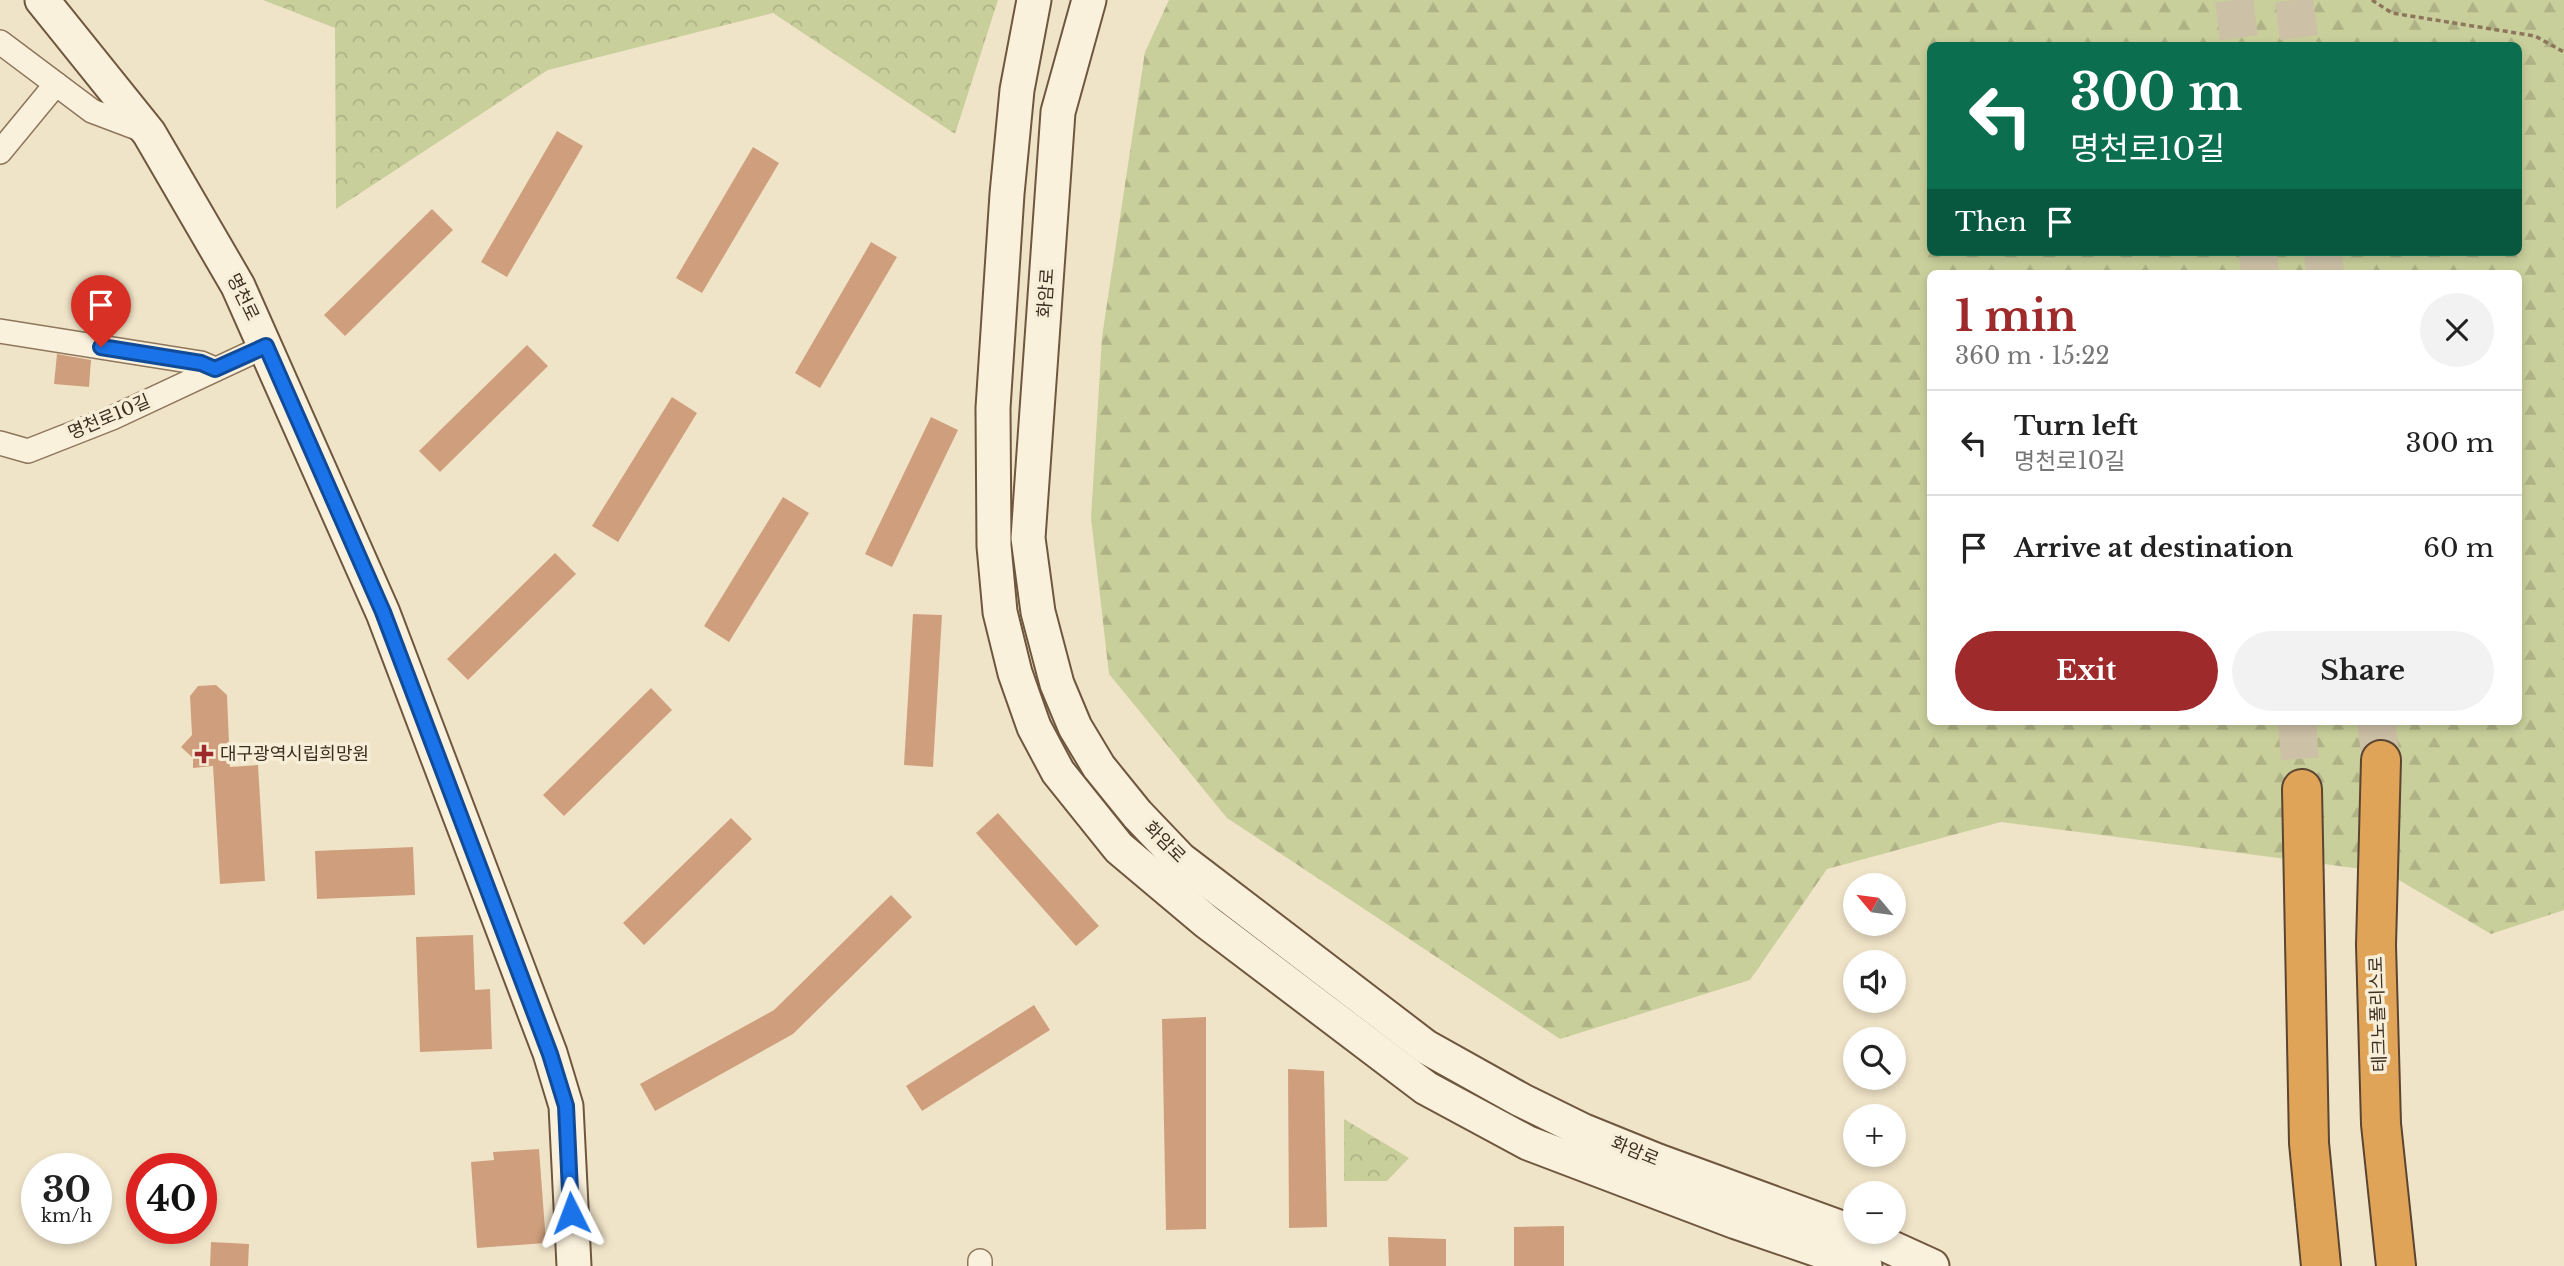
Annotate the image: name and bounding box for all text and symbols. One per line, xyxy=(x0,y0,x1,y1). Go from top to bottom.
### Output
text: 300 m xyxy=(2070,62,2242,123)
icon: left xyxy=(1955,70,2046,161)
text: 명천로10길 xyxy=(2070,129,2225,169)
icon: arrive xyxy=(2041,203,2079,241)
text: Then xyxy=(1955,206,2027,238)
street label: 화암로 xyxy=(1033,267,1059,319)
street label: 명천로 xyxy=(222,270,264,324)
pin xyxy=(71,275,131,347)
icon: arrive xyxy=(82,286,120,324)
text: 1 min xyxy=(1955,290,2077,342)
button: close xyxy=(2420,293,2494,367)
text: 360 m · 15:22 xyxy=(1955,342,2110,370)
street label: 명천로10길 xyxy=(65,390,153,444)
text: Turn left xyxy=(2014,410,2138,442)
icon: left xyxy=(1955,424,1993,462)
text: 300 m xyxy=(2405,427,2494,459)
text: 명천로10길 xyxy=(2014,447,2125,475)
icon: arrive xyxy=(1955,529,1993,567)
text: Arrive at destination xyxy=(2014,532,2294,564)
text: 60 m xyxy=(2423,532,2494,564)
button: Exit xyxy=(1955,631,2218,711)
button: Share xyxy=(2232,631,2494,711)
place label: 대구광역시립희망원 xyxy=(220,743,369,765)
marker: 대구광역시립희망원 xyxy=(194,744,214,764)
street label: 화암로 xyxy=(1140,817,1190,867)
north arrow xyxy=(1843,873,1906,936)
map controls xyxy=(1843,873,1906,1244)
button: sound xyxy=(1843,950,1906,1013)
street label: 테크노폴리스로 xyxy=(2365,956,2391,1072)
button: search xyxy=(1843,1027,1906,1090)
button: + xyxy=(1843,1104,1906,1167)
street label: 화암로 xyxy=(1608,1131,1662,1171)
speed limit sign: 40 xyxy=(126,1153,217,1244)
text: 30 xyxy=(42,1168,91,1211)
position arrow xyxy=(534,1176,608,1250)
button: − xyxy=(1843,1181,1906,1244)
text: km/h xyxy=(41,1205,92,1227)

